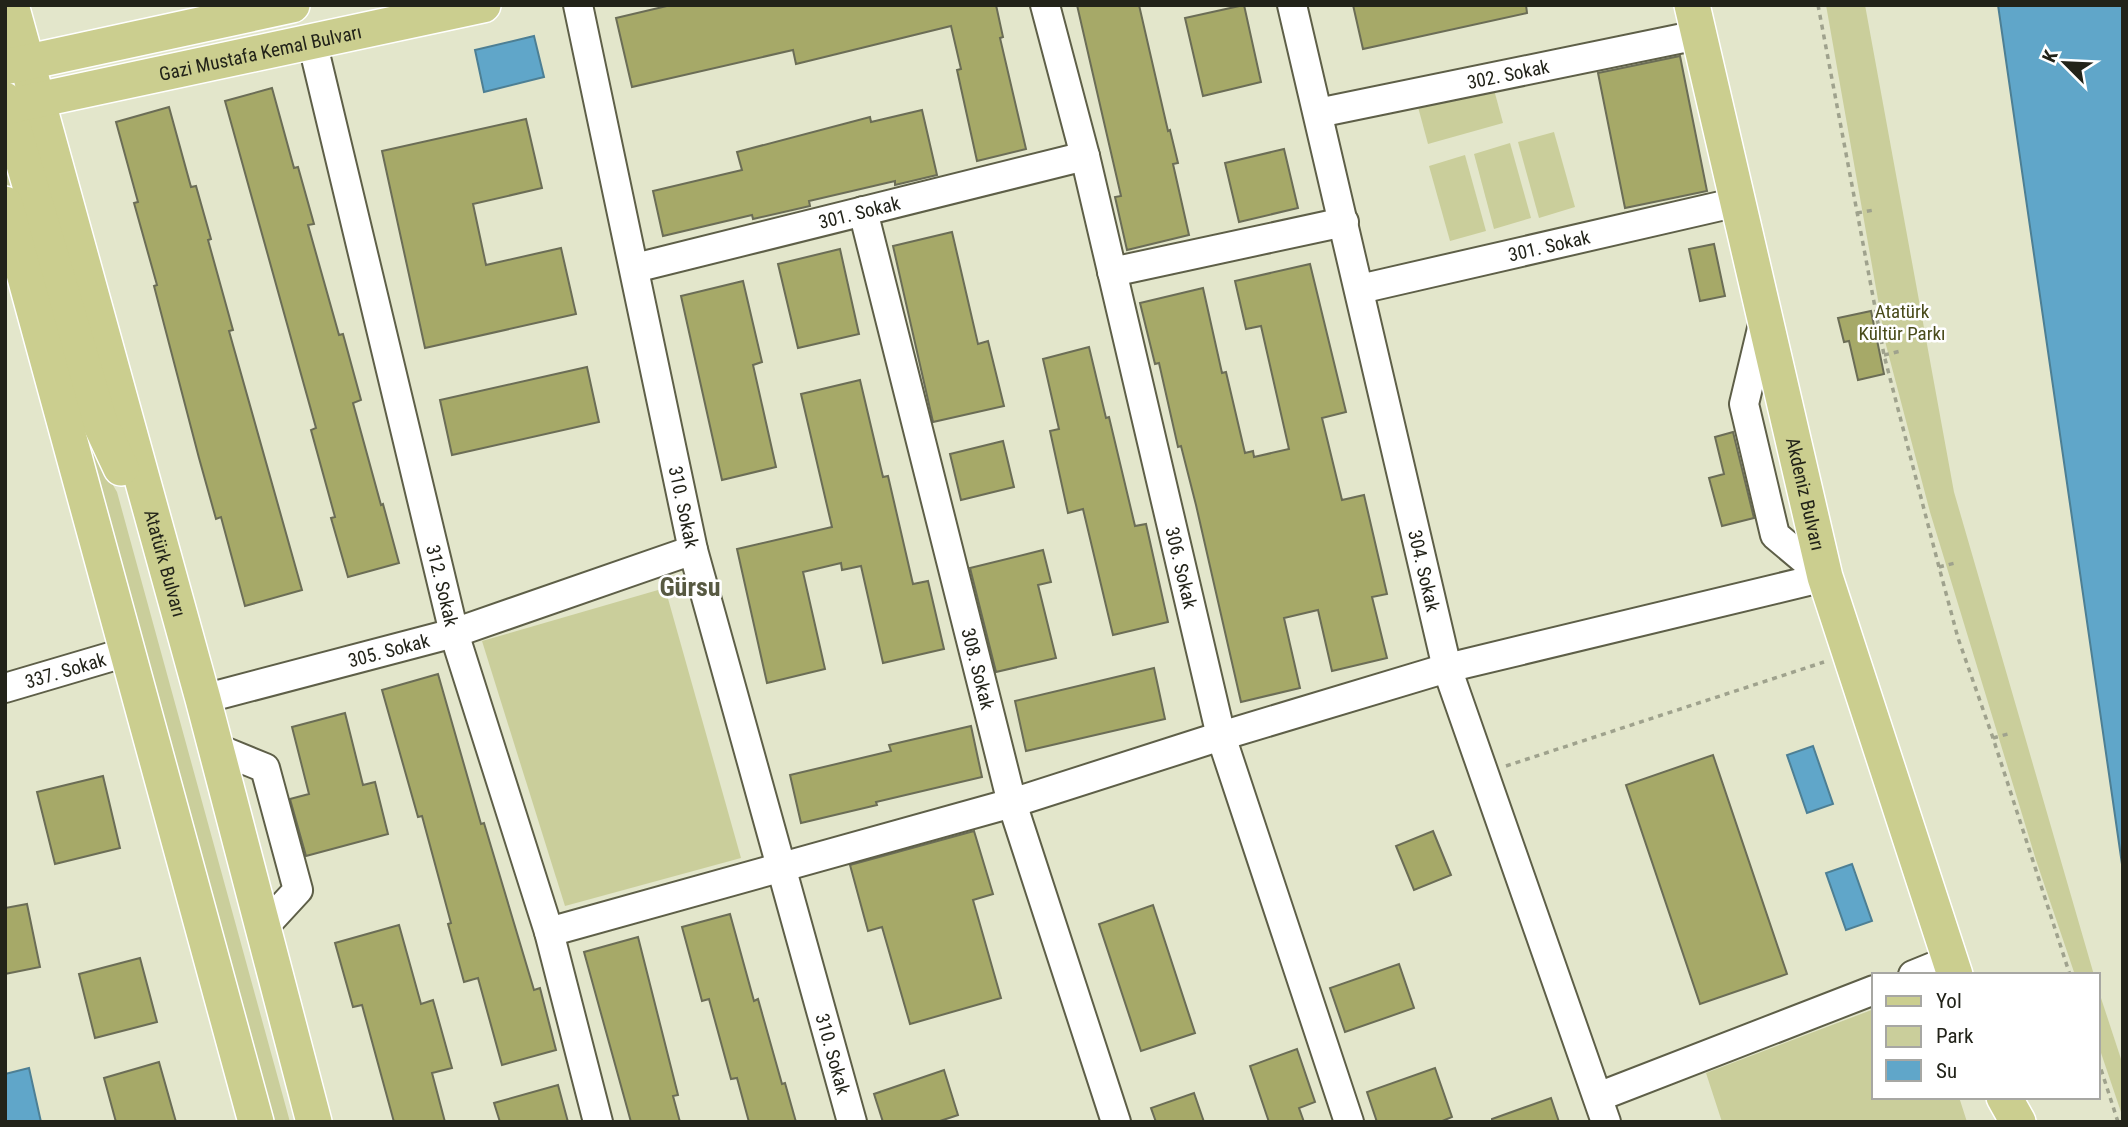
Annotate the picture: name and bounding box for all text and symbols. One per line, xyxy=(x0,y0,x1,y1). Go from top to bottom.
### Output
street label: Gazi Mustafa Kemal Bulvarı xyxy=(157,20,364,86)
north arrow xyxy=(2030,28,2100,98)
text: K xyxy=(2037,46,2063,66)
street label: 302. Sokak xyxy=(1465,55,1552,94)
street label: 301. Sokak xyxy=(816,191,903,234)
street label: 301. Sokak xyxy=(1506,225,1593,267)
park label: Atatürk Kültür Parkı xyxy=(1858,300,1946,345)
street label: Akdeniz Bulvarı xyxy=(1781,435,1829,553)
street label: 310. Sokak xyxy=(664,464,703,551)
street label: Atatürk Bulvarı xyxy=(139,507,191,619)
street label: 306. Sokak xyxy=(1160,525,1202,611)
street label: 304. Sokak xyxy=(1403,528,1445,614)
street label: 312. Sokak xyxy=(421,543,463,629)
district label: Gürsu xyxy=(659,572,721,602)
street label: 308. Sokak xyxy=(956,626,999,712)
street label: 305. Sokak xyxy=(346,629,432,672)
street label: 337. Sokak xyxy=(22,648,109,693)
legend xyxy=(1872,973,2100,1099)
text: Yol xyxy=(1936,989,1962,1013)
street label: 310. Sokak xyxy=(810,1011,855,1098)
text: Park xyxy=(1936,1024,1974,1048)
text: Su xyxy=(1936,1059,1957,1083)

